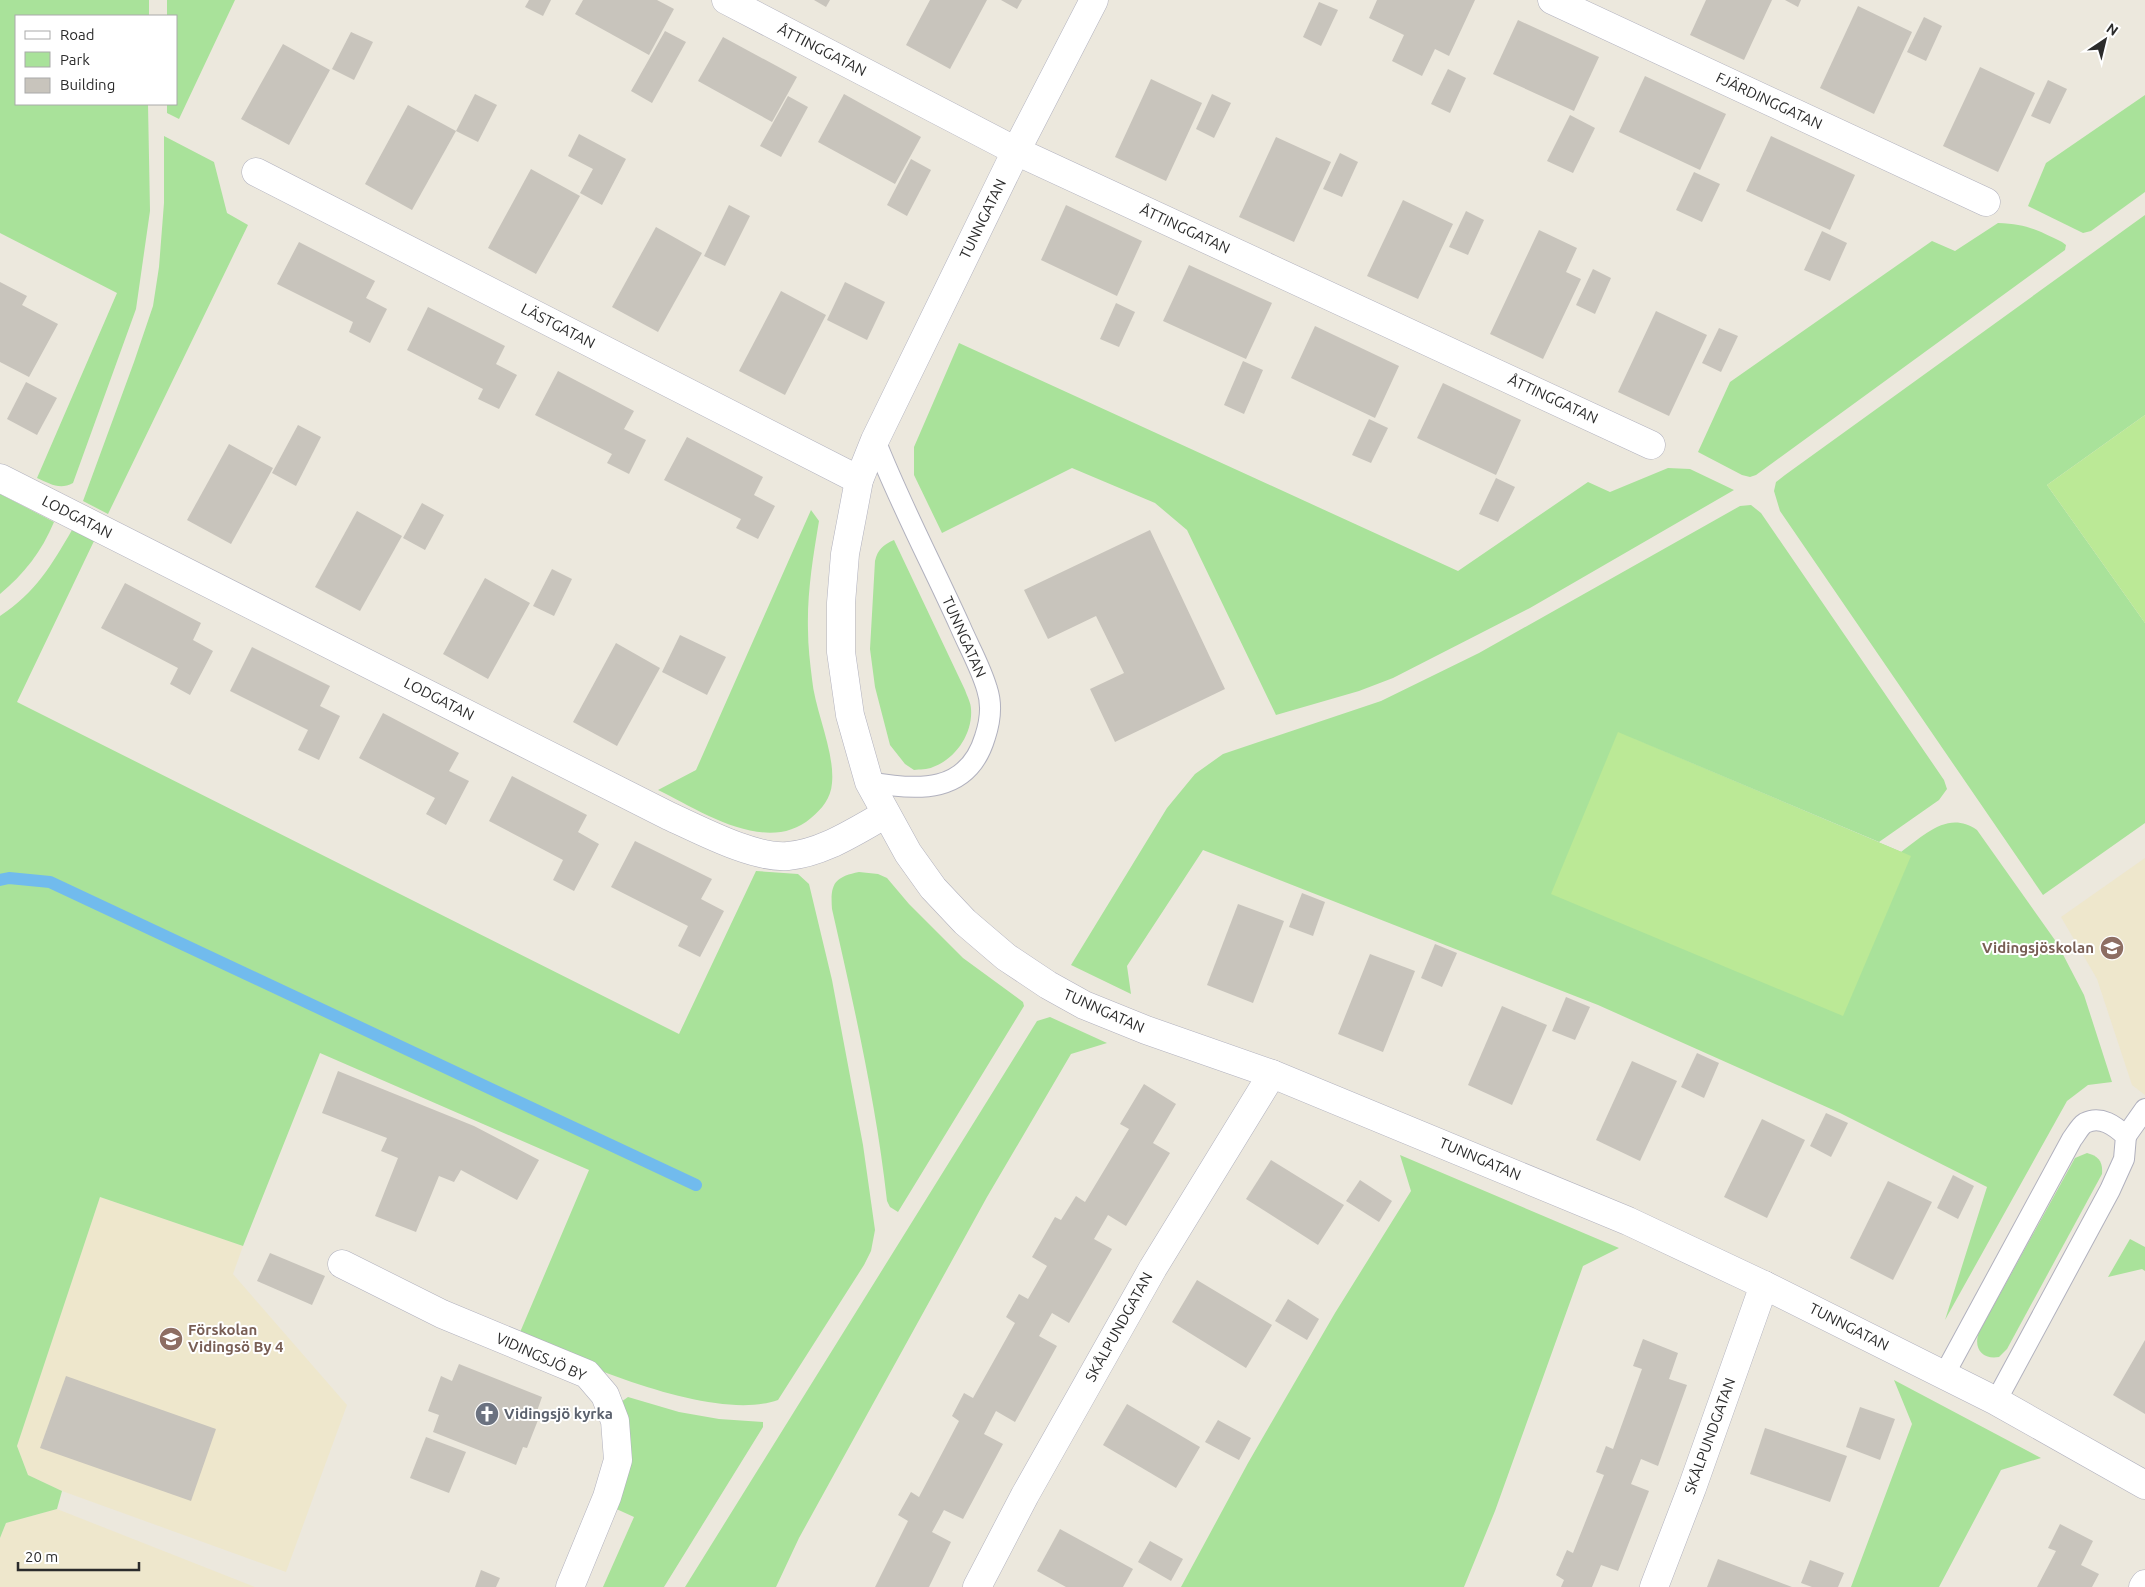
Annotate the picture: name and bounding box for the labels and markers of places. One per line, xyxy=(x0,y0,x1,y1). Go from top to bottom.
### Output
school or university icon: Vidingsjöskolan xyxy=(2099,935,2125,961)
place label: Vidingsjöskolan xyxy=(1982,939,2094,956)
place label: Förskolan Vidingsö By 4 xyxy=(188,1321,283,1355)
school or university icon: Förskolan Vidingsö By 4 xyxy=(158,1326,184,1352)
church icon: Vidingsjö kyrka xyxy=(474,1401,500,1427)
place label: Vidingsjö kyrka xyxy=(504,1405,613,1422)

